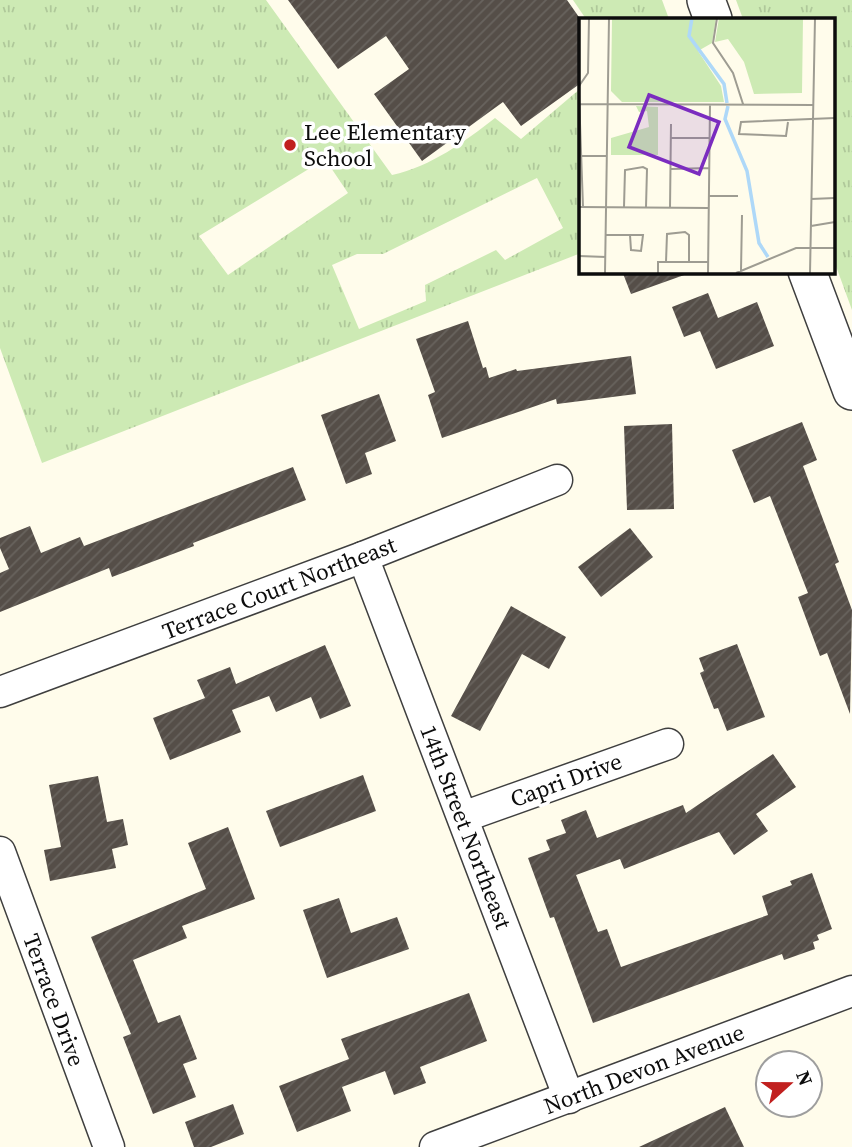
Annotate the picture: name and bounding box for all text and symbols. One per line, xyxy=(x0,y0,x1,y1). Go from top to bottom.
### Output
inset map xyxy=(579,18,834,273)
place label: Lee Elementary School xyxy=(304,116,466,174)
marker: Lee Elementary School xyxy=(282,137,298,153)
street label: Terrace Court Northeast xyxy=(158,528,401,647)
street label: 14th Street Northeast xyxy=(412,721,520,934)
street label: Capri Drive xyxy=(506,745,626,815)
street label: Terrace Drive xyxy=(15,929,93,1071)
street label: North Devon Avenue xyxy=(539,1016,749,1122)
north arrow xyxy=(754,1049,824,1119)
text: N xyxy=(790,1067,820,1089)

